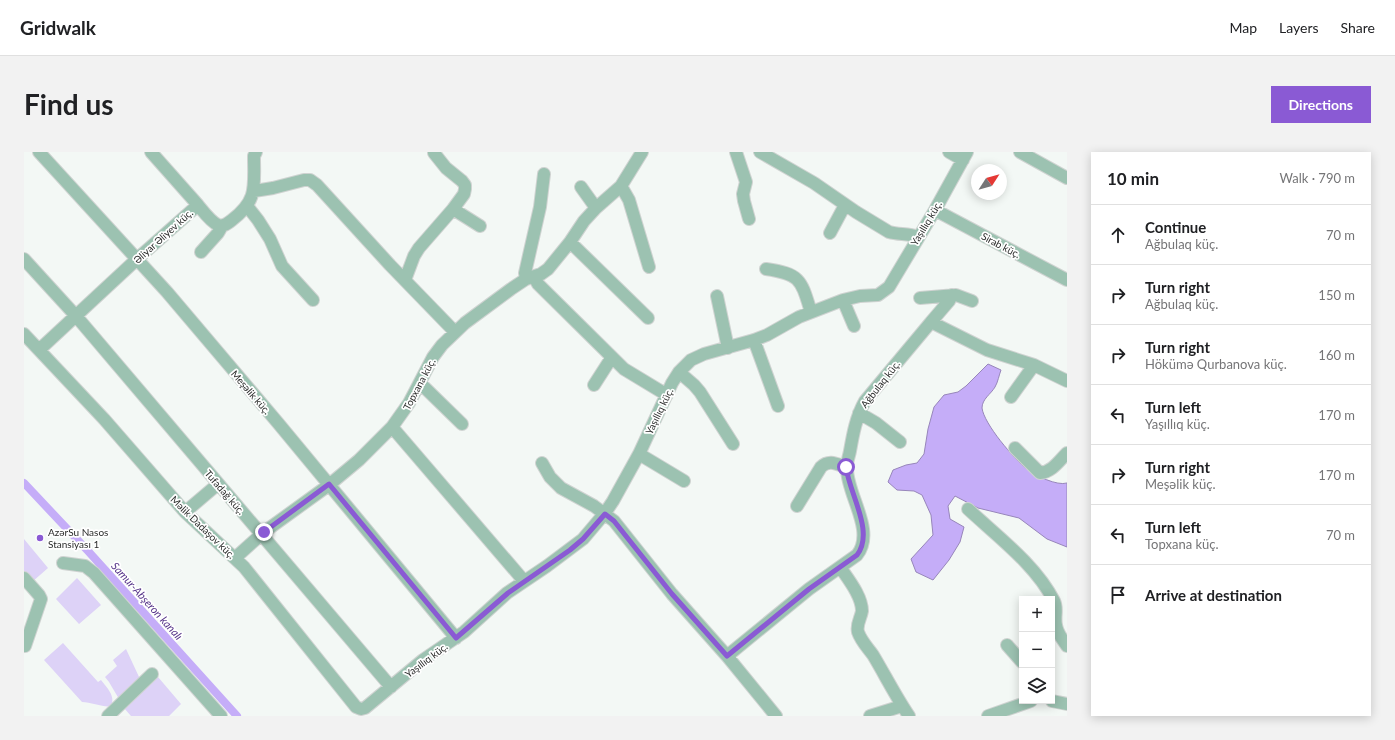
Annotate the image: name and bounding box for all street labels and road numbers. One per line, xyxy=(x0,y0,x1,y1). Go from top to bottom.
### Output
street label: Yaşıllıq küç. xyxy=(908,199,944,247)
street label: Əliyar Əliyev küç. xyxy=(131,206,195,266)
street label: Sirab küç. xyxy=(980,230,1022,260)
street label: Topxana küç. xyxy=(400,356,438,412)
street label: Ağbulaq küç. xyxy=(858,358,902,410)
street label: Meşəlik küç. xyxy=(229,368,273,416)
street label: Yaşıllıq küç. xyxy=(643,386,675,436)
street label: Tufadağ küç. xyxy=(202,467,248,517)
street label: Məlik Dadaşov küç. xyxy=(168,493,238,561)
street label: Yaşıllıq küç. xyxy=(402,640,450,680)

